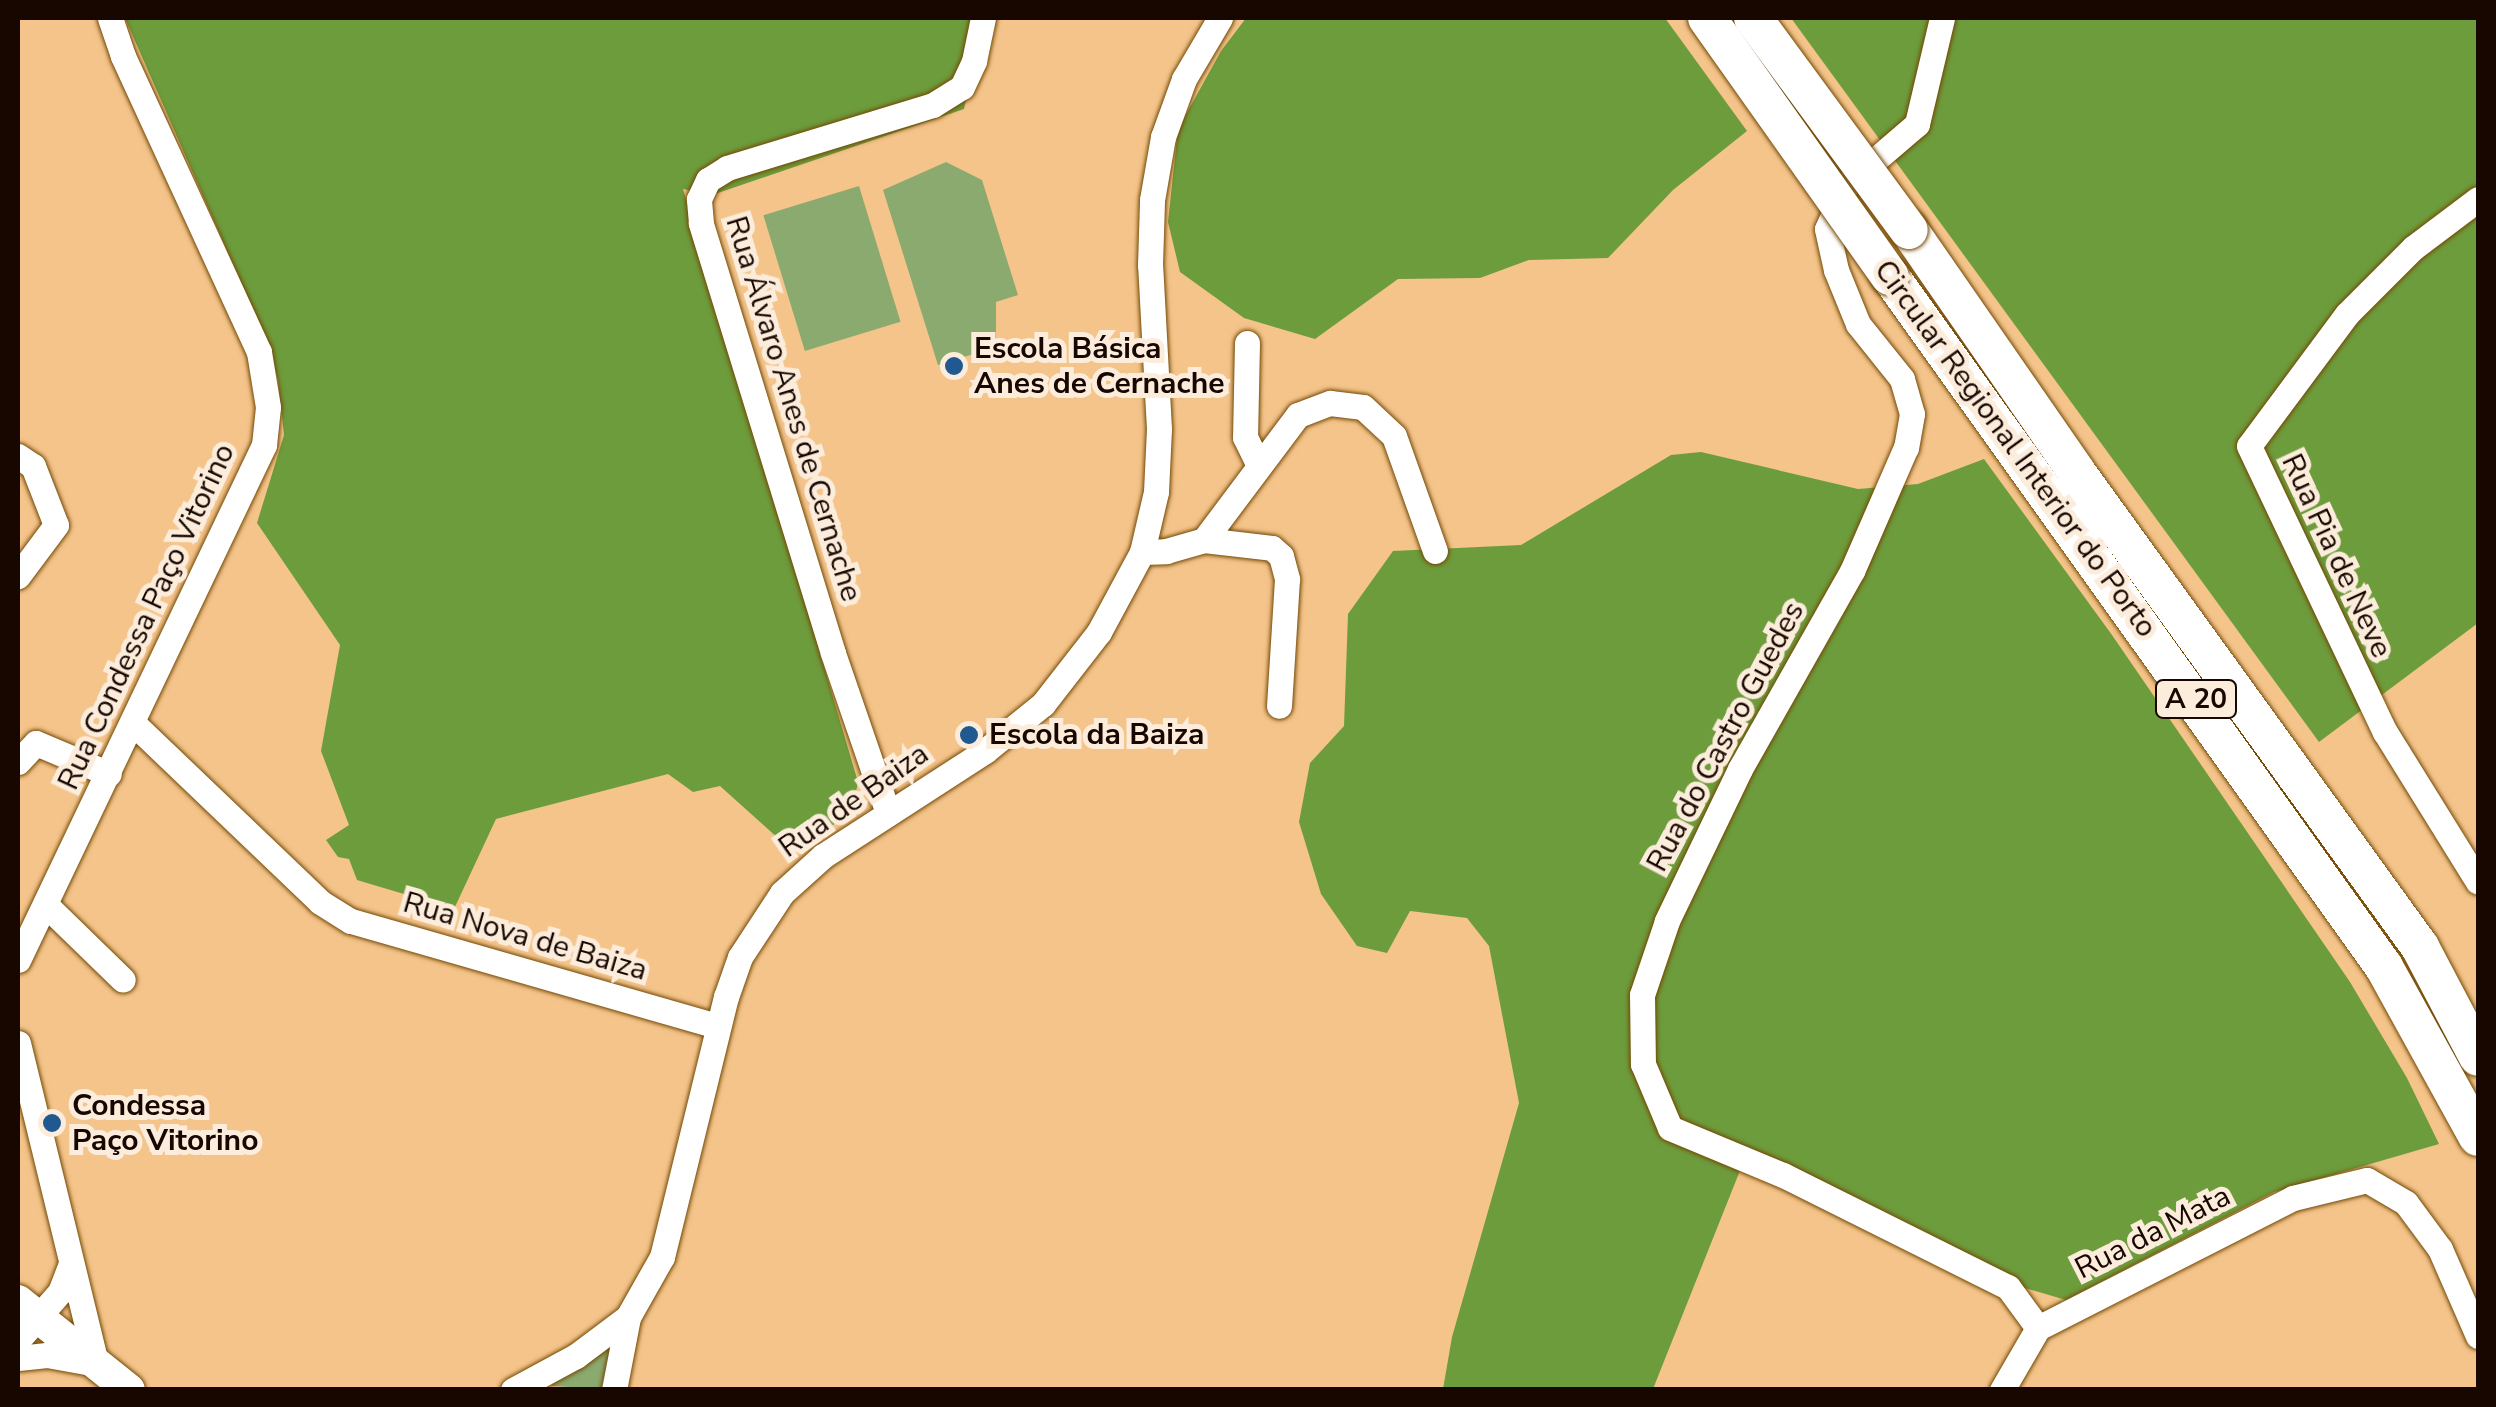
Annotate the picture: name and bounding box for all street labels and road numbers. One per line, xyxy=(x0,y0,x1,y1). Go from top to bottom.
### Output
street label: Rua Álvaro Anes de Cernache xyxy=(717,212,869,606)
street label: Circular Regional Interior do Porto xyxy=(1866,253,2164,645)
street label: Rua Condessa Paço Vitorino xyxy=(51,438,243,796)
street label: Rua Pia de Neve xyxy=(2273,449,2399,663)
street label: Rua do Castro Guedes xyxy=(1640,596,1812,878)
road number: A 20 xyxy=(2154,676,2238,722)
street label: Rua de Baiza xyxy=(772,736,936,866)
street label: Rua Nova de Baiza xyxy=(399,885,651,989)
street label: Rua da Mata xyxy=(2069,1178,2237,1288)

